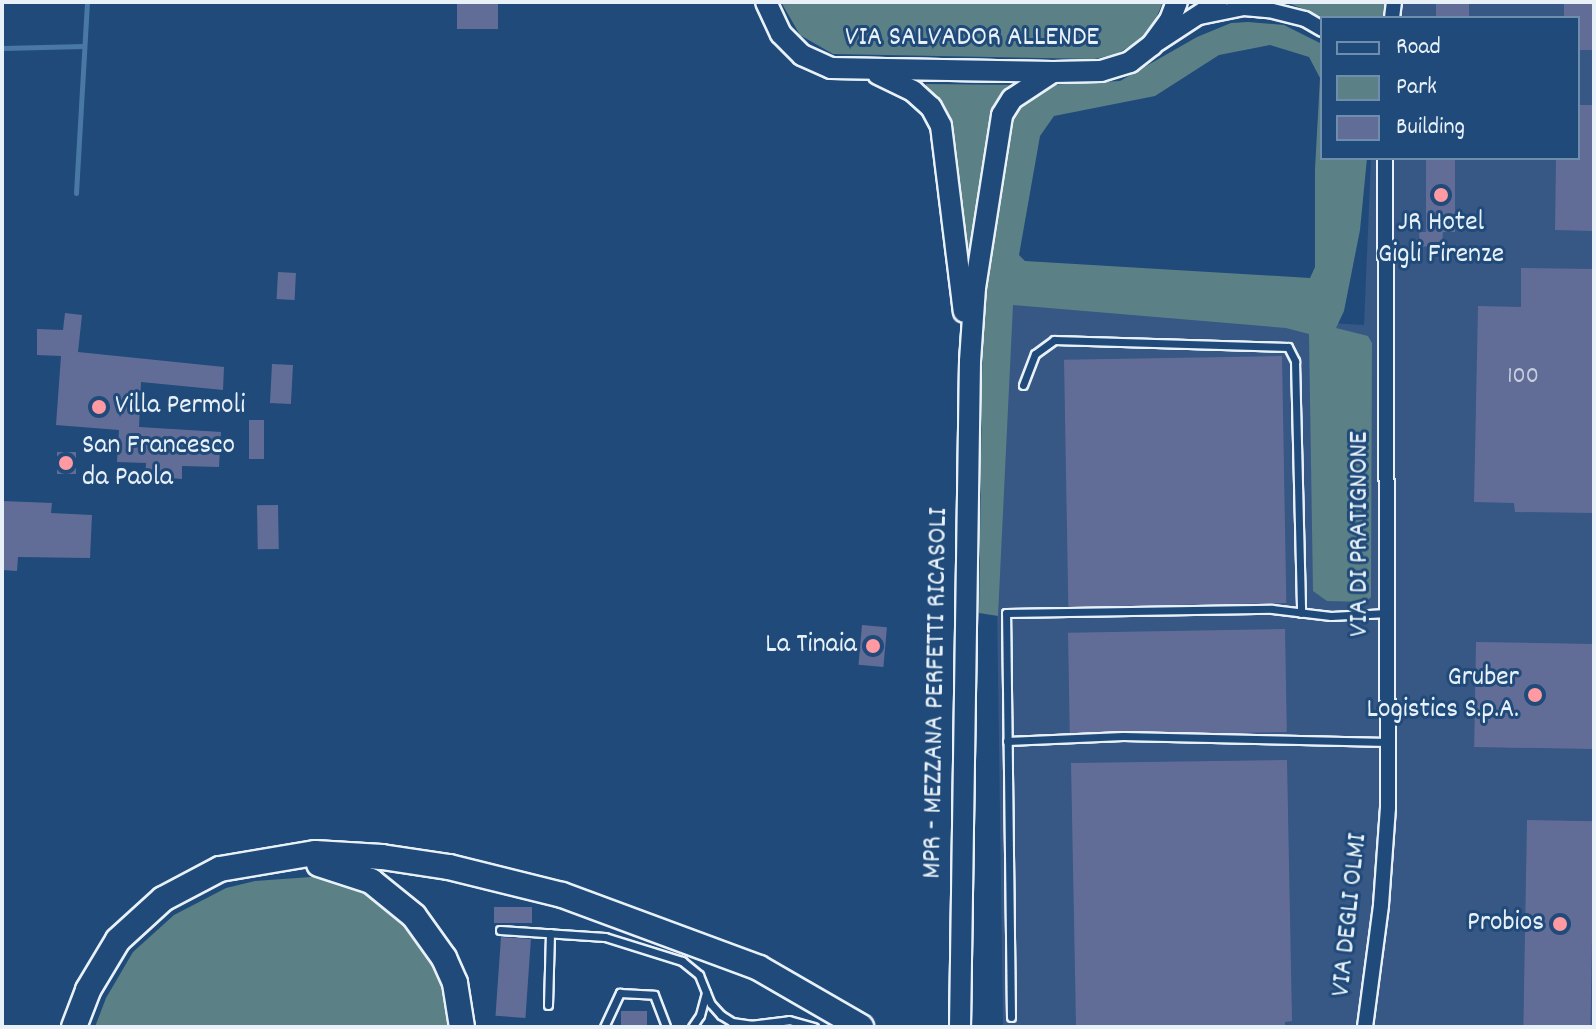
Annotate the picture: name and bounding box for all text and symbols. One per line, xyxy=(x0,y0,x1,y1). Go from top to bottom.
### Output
legend xyxy=(1320,16,1580,160)
street label: VIA SALVADOR ALLENDE xyxy=(845,22,1099,56)
text: Road xyxy=(1396,31,1441,65)
text: Park xyxy=(1396,71,1437,105)
text: Building xyxy=(1396,111,1465,145)
marker: JR Hotel Gigli Firenze xyxy=(1432,186,1450,204)
place label: JR Hotel Gigli Firenze xyxy=(1378,207,1504,273)
house number: 100 xyxy=(1507,364,1539,392)
place label: Villa Permoli xyxy=(115,390,245,424)
marker: Villa Permoli xyxy=(90,398,108,416)
place label: San Francesco da Paola xyxy=(82,430,235,496)
street label: VIA DI PRATIGNONE xyxy=(1344,431,1378,637)
marker: San Francesco da Paola xyxy=(57,454,75,472)
street label: MPR - MEZZANA PERFETTI RICASOLI xyxy=(917,507,957,879)
place label: La Tinaia xyxy=(765,629,857,663)
marker: La Tinaia xyxy=(864,637,882,655)
place label: Gruber Logistics S.p.A. xyxy=(1367,662,1519,728)
marker: Gruber Logistics S.p.A. xyxy=(1526,686,1544,704)
street label: VIA DEGLI OLMI xyxy=(1326,832,1376,998)
place label: Probios xyxy=(1467,907,1544,941)
marker: Probios xyxy=(1551,915,1569,933)

